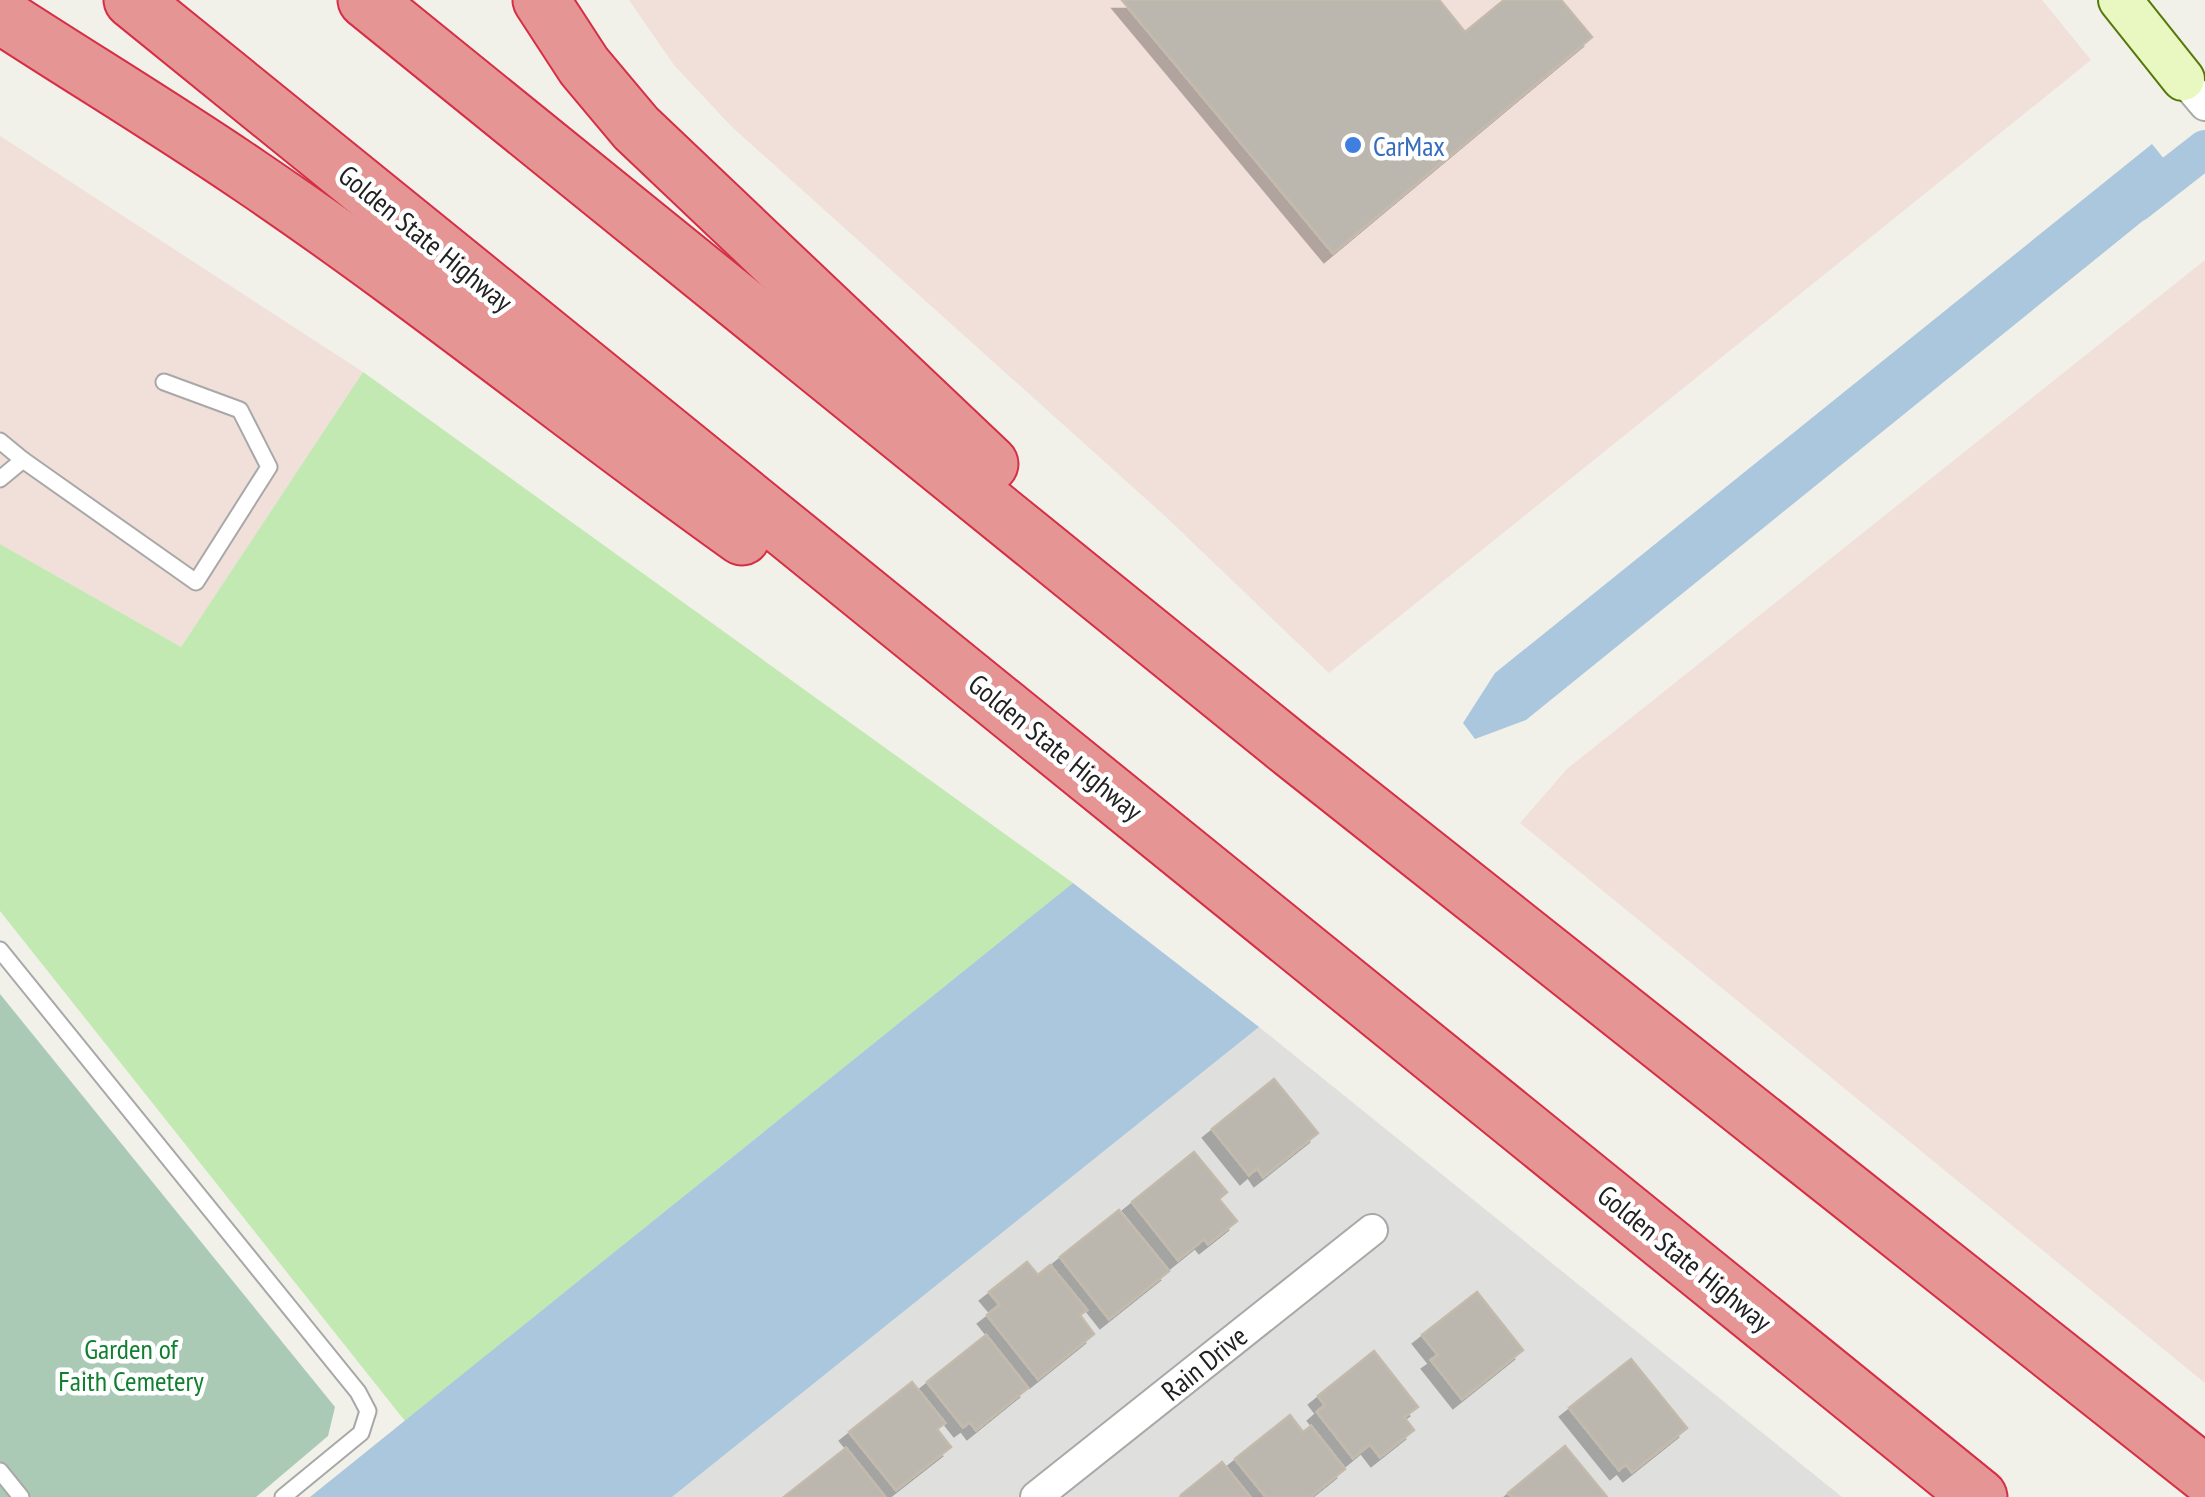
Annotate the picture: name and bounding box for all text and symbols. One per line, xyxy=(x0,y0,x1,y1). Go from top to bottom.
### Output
place label: CarMax xyxy=(1373,127,1445,164)
marker: CarMax xyxy=(1342,134,1364,156)
street label: Golden State Highway xyxy=(331,156,521,320)
street label: Golden State Highway xyxy=(961,665,1151,829)
street label: Golden State Highway xyxy=(1590,1176,1780,1340)
street label: Rain Drive xyxy=(1154,1317,1254,1409)
park label: Garden of Faith Cemetery xyxy=(58,1330,204,1399)

